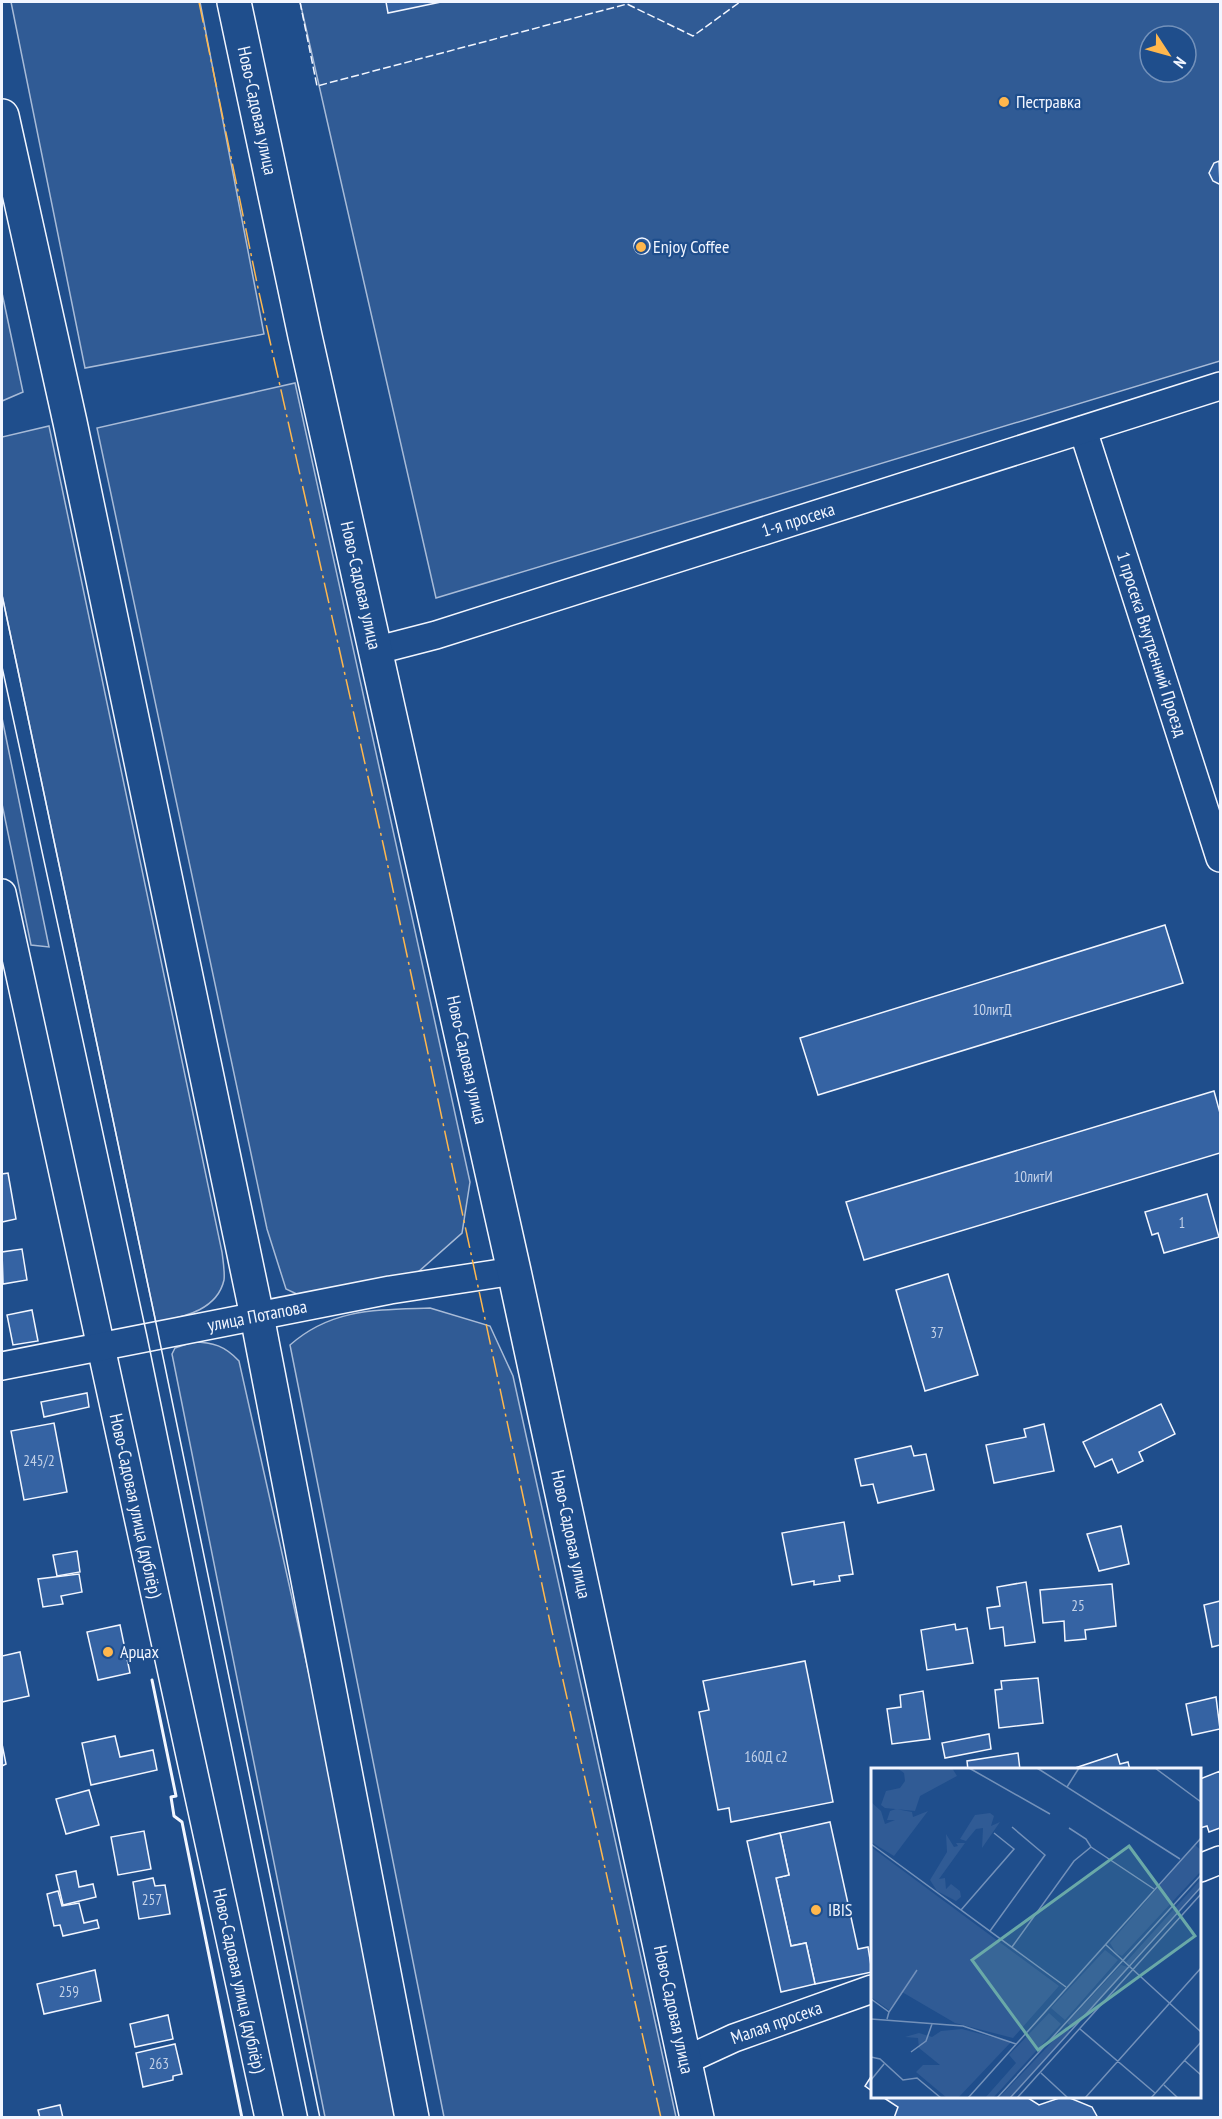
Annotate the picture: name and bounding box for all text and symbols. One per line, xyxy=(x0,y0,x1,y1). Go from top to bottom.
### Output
north arrow xyxy=(1138,24,1198,84)
street label: Ново-Садовая улица xyxy=(233,44,282,177)
text: N xyxy=(1170,53,1191,72)
place label: Пестравка xyxy=(1016,90,1081,113)
marker: Пестравка xyxy=(997,95,1011,109)
place label: Enjoy Coffee xyxy=(653,235,729,258)
marker: Enjoy Coffee xyxy=(634,240,648,254)
street label: 1-я просека xyxy=(759,497,837,542)
street label: Ново-Садовая улица xyxy=(336,519,387,652)
street label: 1 просека Внутренний Проезд xyxy=(1112,549,1192,740)
street label: Ново-Садовая улица xyxy=(442,993,493,1126)
house number: 10литД xyxy=(972,1000,1012,1019)
house number: 10литИ xyxy=(1013,1167,1053,1186)
house number: 1 xyxy=(1179,1213,1185,1232)
street label: улица Потапова xyxy=(205,1295,309,1337)
house number: 37 xyxy=(930,1323,944,1342)
street label: Ново-Садовая улица (дублёр) xyxy=(105,1411,167,1601)
house number: 245/2 xyxy=(23,1451,55,1470)
street label: Ново-Садовая улица xyxy=(546,1468,596,1601)
house number: 25 xyxy=(1071,1596,1085,1615)
place label: Арцах xyxy=(120,1640,159,1663)
marker: Арцах xyxy=(101,1645,115,1659)
house number: 160Д с2 xyxy=(744,1747,788,1766)
inset map xyxy=(871,1768,1201,2098)
street label: Ново-Садовая улица (дублёр) xyxy=(208,1886,271,2076)
house number: 257 xyxy=(142,1890,162,1909)
place label: IBIS xyxy=(828,1898,853,1921)
marker: IBIS xyxy=(809,1903,823,1917)
street label: Ново-Садовая улица xyxy=(649,1943,699,2076)
house number: 259 xyxy=(59,1982,79,2001)
street label: Малая просека xyxy=(728,1996,825,2049)
house number: 263 xyxy=(149,2054,169,2073)

